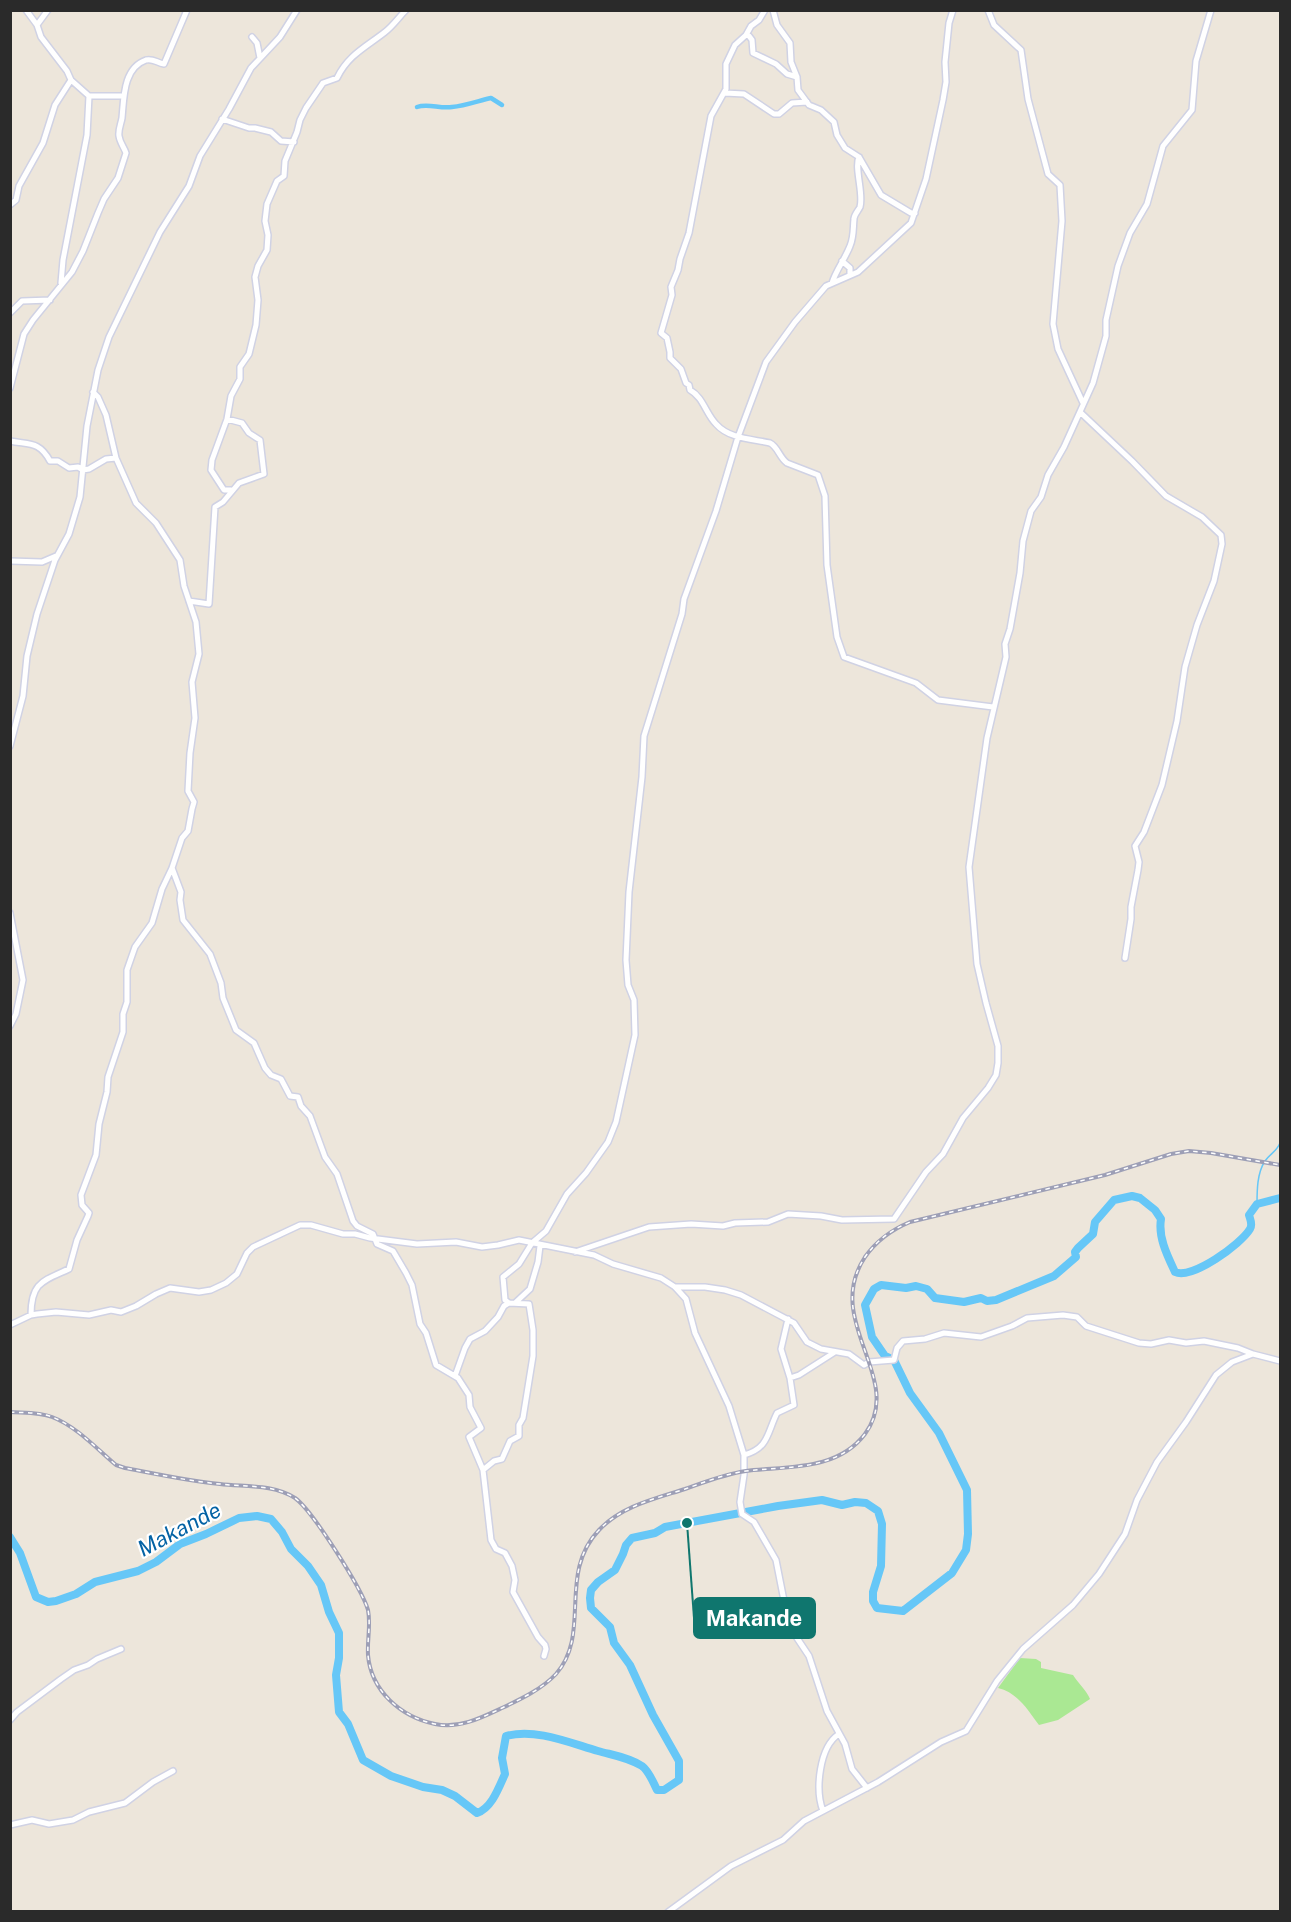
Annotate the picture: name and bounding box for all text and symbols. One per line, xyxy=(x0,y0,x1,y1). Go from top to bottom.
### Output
water label: Makande xyxy=(133,1496,225,1562)
callout: Makande xyxy=(694,1598,815,1638)
text: Makande xyxy=(706,1605,802,1631)

